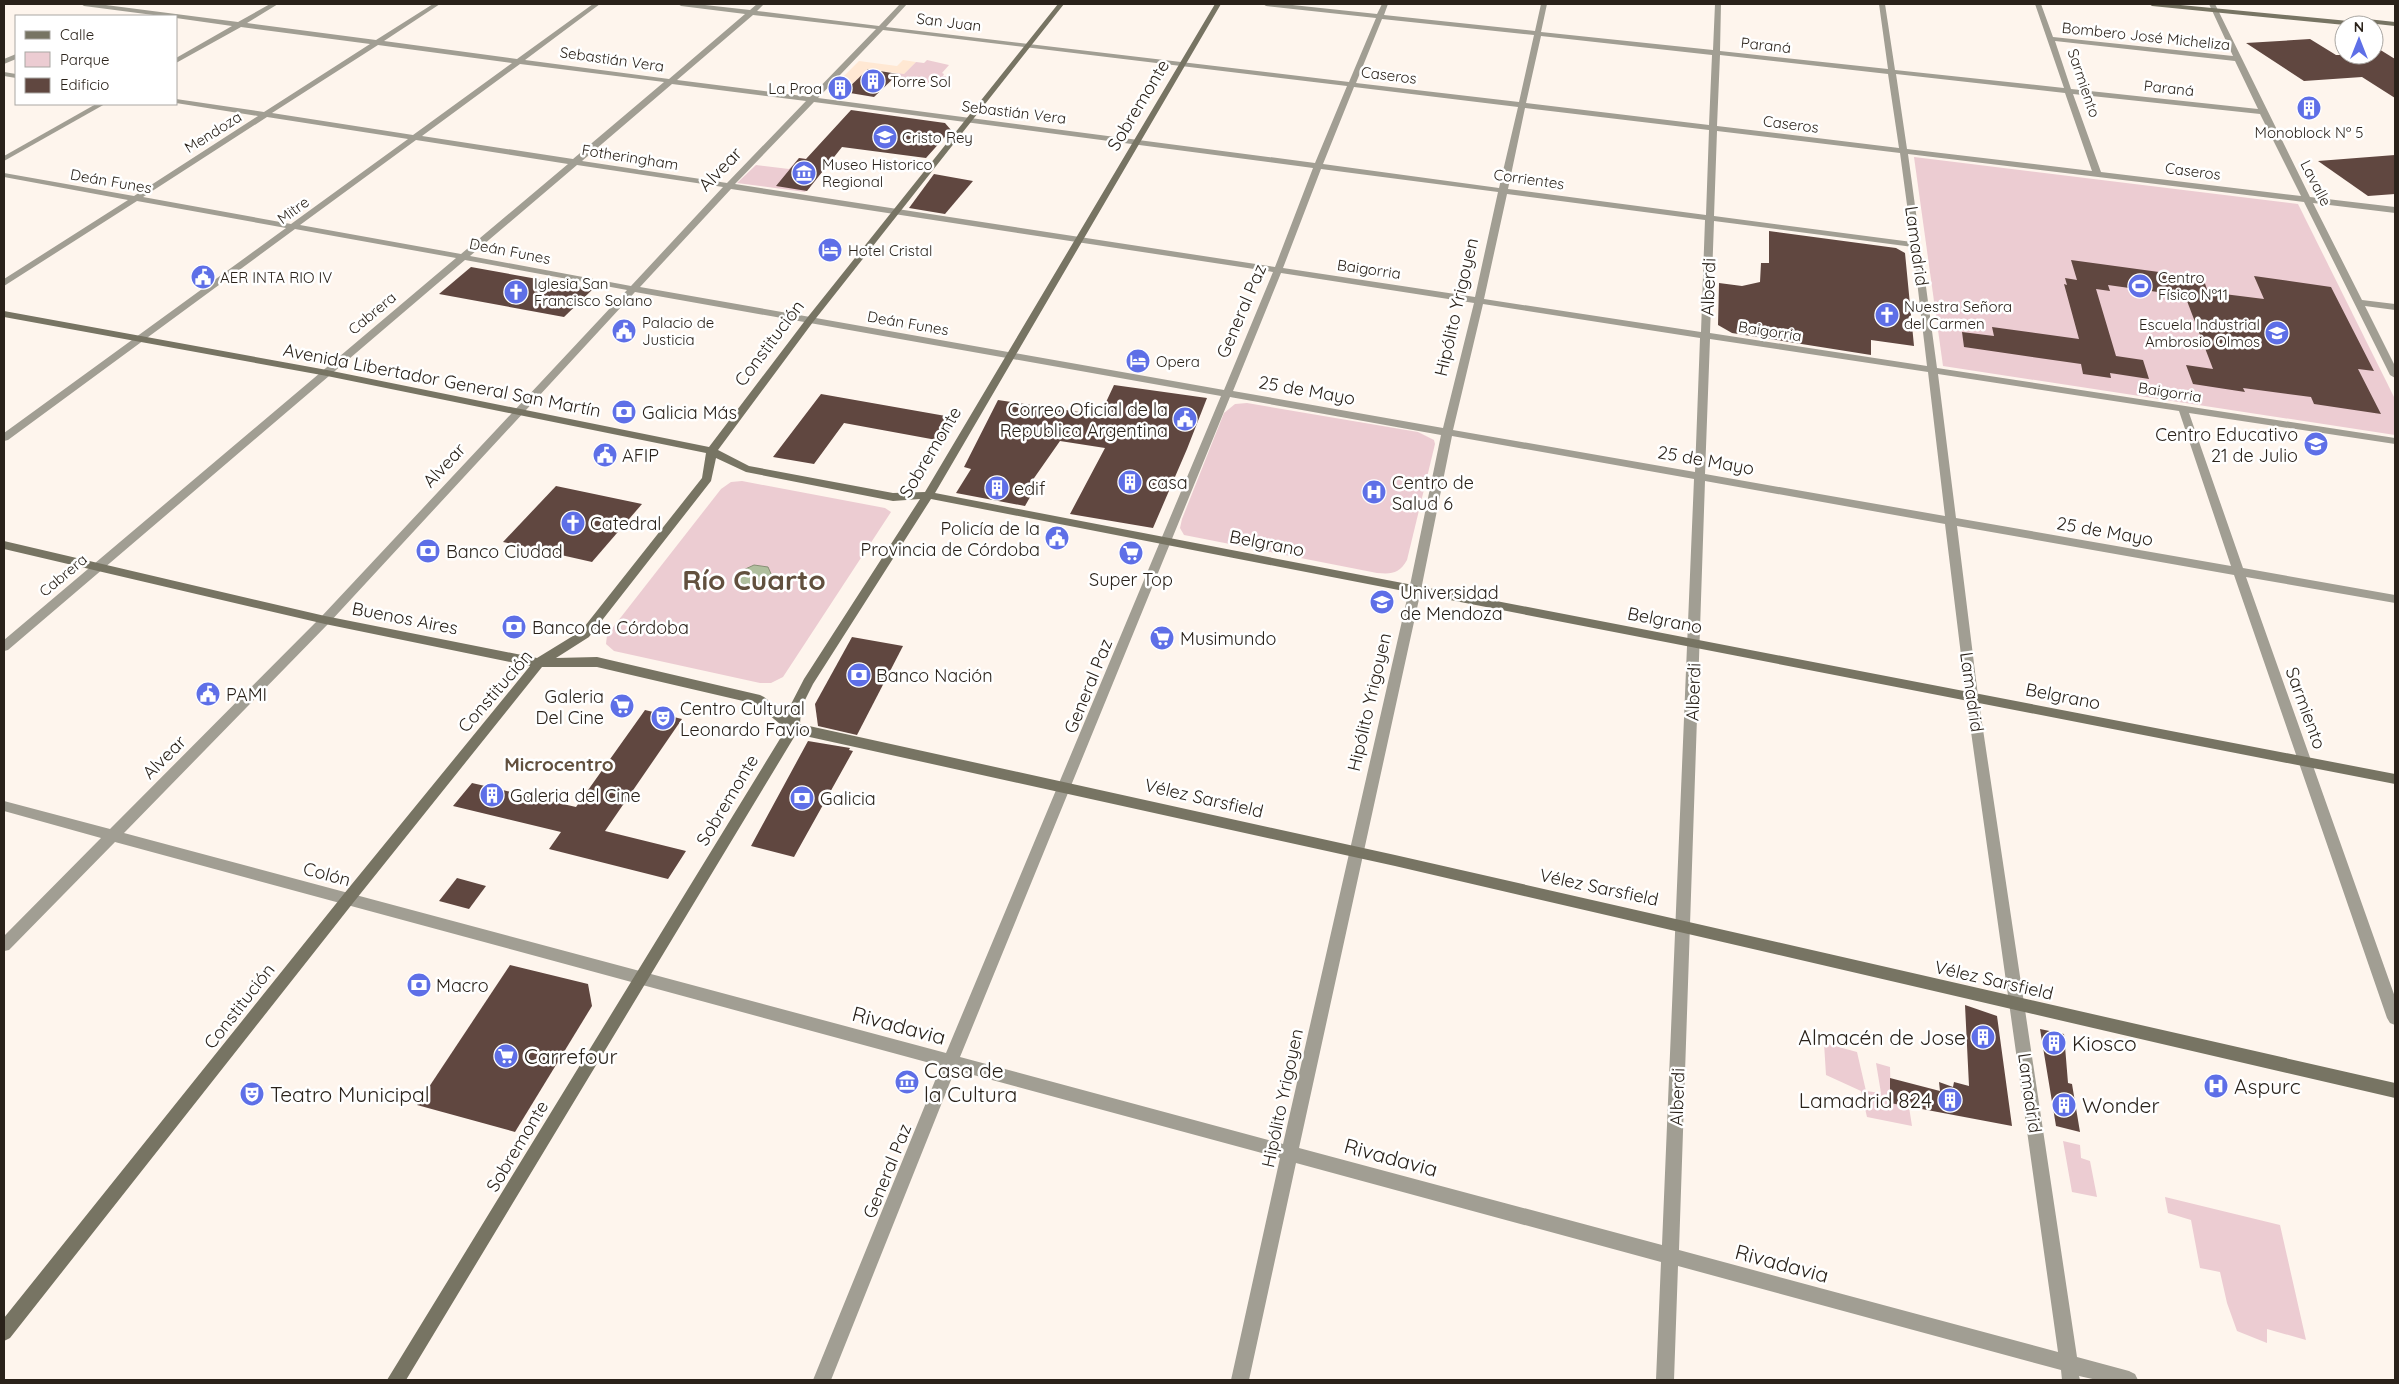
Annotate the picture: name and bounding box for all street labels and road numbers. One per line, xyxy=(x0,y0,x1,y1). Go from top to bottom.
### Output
street label: San Juan xyxy=(915,9,983,35)
street label: Bombero José Micheliza xyxy=(2061,18,2231,54)
street label: Paraná xyxy=(1740,33,1792,57)
street label: Sebastián Vera xyxy=(559,42,665,76)
street label: Sarmiento xyxy=(2063,46,2105,120)
street label: Sobremonte xyxy=(1102,55,1174,155)
street label: Caseros xyxy=(1360,62,1418,88)
street label: Paraná xyxy=(2143,76,2195,100)
street label: Sebastián Vera xyxy=(961,96,1067,128)
street label: Mendoza xyxy=(181,107,245,157)
street label: Caseros xyxy=(1762,111,1820,137)
street label: Fotheringham xyxy=(580,140,680,174)
street label: Alvear xyxy=(693,142,747,196)
street label: Lavalle xyxy=(2296,157,2336,209)
street label: Caseros xyxy=(2164,158,2222,184)
street label: Deán Funes xyxy=(69,165,153,197)
street label: Corrientes xyxy=(1492,165,1566,193)
street label: Mitre xyxy=(273,192,313,228)
street label: Lamadrid xyxy=(1900,205,1934,287)
street label: Deán Funes xyxy=(468,234,552,268)
street label: Hipólito Yrigoyen xyxy=(1429,236,1483,378)
street label: Baigorria xyxy=(1336,255,1402,283)
street label: Alberdi xyxy=(1695,258,1721,316)
street label: General Paz xyxy=(1211,260,1271,362)
street label: Cabrera xyxy=(344,288,400,338)
street label: Constitución xyxy=(729,295,809,391)
street label: Deán Funes xyxy=(866,307,950,339)
street label: Baigorria xyxy=(1737,317,1803,345)
street label: Avenida Libertador General San Martín xyxy=(281,338,603,422)
street label: 25 de Mayo xyxy=(1257,370,1357,410)
street label: Baigorria xyxy=(2137,378,2203,406)
street label: Sobremonte xyxy=(894,402,966,502)
street label: Alvear xyxy=(418,438,470,492)
street label: 25 de Mayo xyxy=(1656,440,1756,480)
street label: 25 de Mayo xyxy=(2055,511,2155,551)
street label: Belgrano xyxy=(1228,524,1306,562)
street label: Cabrera xyxy=(35,550,91,600)
street label: Buenos Aires xyxy=(350,596,460,640)
street label: Belgrano xyxy=(1626,601,1704,639)
street label: Hipólito Yrigoyen xyxy=(1342,631,1396,773)
street label: General Paz xyxy=(1059,635,1117,737)
street label: Constitución xyxy=(453,645,537,737)
street label: Lamadrid xyxy=(1955,651,1989,733)
street label: Alberdi xyxy=(1680,663,1706,721)
street label: Sarmiento xyxy=(2281,664,2331,752)
street label: Belgrano xyxy=(2024,677,2102,715)
street label: Alvear xyxy=(137,730,191,784)
street label: Sobremonte xyxy=(691,750,763,850)
street label: Vélez Sarsfield xyxy=(1142,773,1266,823)
street label: Colón xyxy=(301,857,353,891)
street label: Vélez Sarsfield xyxy=(1537,863,1661,911)
street label: Vélez Sarsfield xyxy=(1932,955,2056,1005)
street label: Constitución xyxy=(198,959,280,1053)
street label: Rivadavia xyxy=(849,1000,949,1050)
street label: Hipólito Yrigoyen xyxy=(1256,1027,1308,1169)
street label: Lamadrid xyxy=(2013,1052,2047,1134)
street label: Alberdi xyxy=(1664,1068,1690,1126)
street label: Sobremonte xyxy=(481,1096,553,1196)
street label: General Paz xyxy=(858,1120,916,1222)
street label: Rivadavia xyxy=(1341,1132,1441,1182)
street label: Rivadavia xyxy=(1732,1238,1832,1288)

